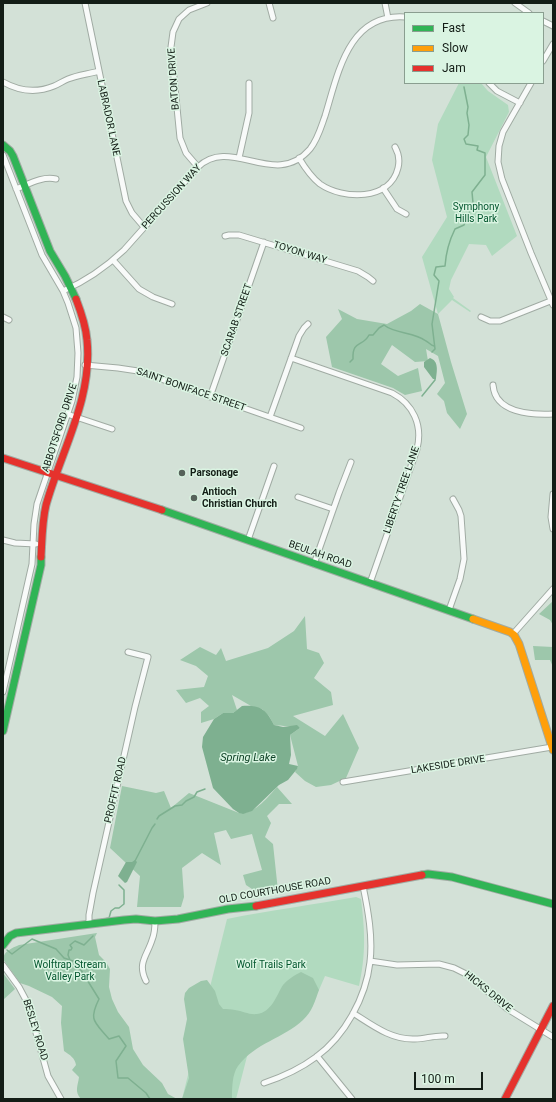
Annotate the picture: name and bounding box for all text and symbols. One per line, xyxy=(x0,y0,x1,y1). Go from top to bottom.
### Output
legend xyxy=(404,12,544,84)
text: Fast xyxy=(442,21,465,35)
text: Slow xyxy=(442,41,468,55)
street label: BATON DRIVE xyxy=(166,48,182,110)
text: Jam xyxy=(442,61,466,75)
street label: LABRADOR LANE xyxy=(94,79,122,157)
street label: PERCUSSION WAY xyxy=(140,162,204,232)
park label: Symphony Hills Park xyxy=(453,201,499,224)
street label: TOYON WAY xyxy=(272,239,328,267)
street label: SCARAB STREET xyxy=(219,282,255,358)
street label: SAINT BONIFACE STREET xyxy=(135,366,247,414)
street label: ABBOTSFORD DRIVE xyxy=(40,382,80,474)
street label: LIBERTY TREE LANE xyxy=(381,445,423,535)
place label: Parsonage xyxy=(190,467,238,479)
marker: Parsonage xyxy=(177,468,187,478)
place label: Antioch Christian Church xyxy=(202,486,277,510)
marker: Antioch Christian Church xyxy=(189,493,199,503)
street label: BEULAH ROAD xyxy=(287,539,353,571)
water label: Spring Lake xyxy=(220,751,276,765)
street label: LAKESIDE DRIVE xyxy=(410,753,486,777)
street label: PROFFIT ROAD xyxy=(103,756,129,824)
street label: OLD COURTHOUSE ROAD xyxy=(218,875,332,907)
park label: Wolftrap Stream Valley Park xyxy=(34,959,106,982)
park label: Wolf Trails Park xyxy=(236,959,306,971)
street label: HICKS DRIVE xyxy=(461,969,515,1015)
street label: BESLEY ROAD xyxy=(20,998,50,1062)
scale bar xyxy=(416,1064,485,1090)
text: 100 m xyxy=(421,1072,455,1086)

